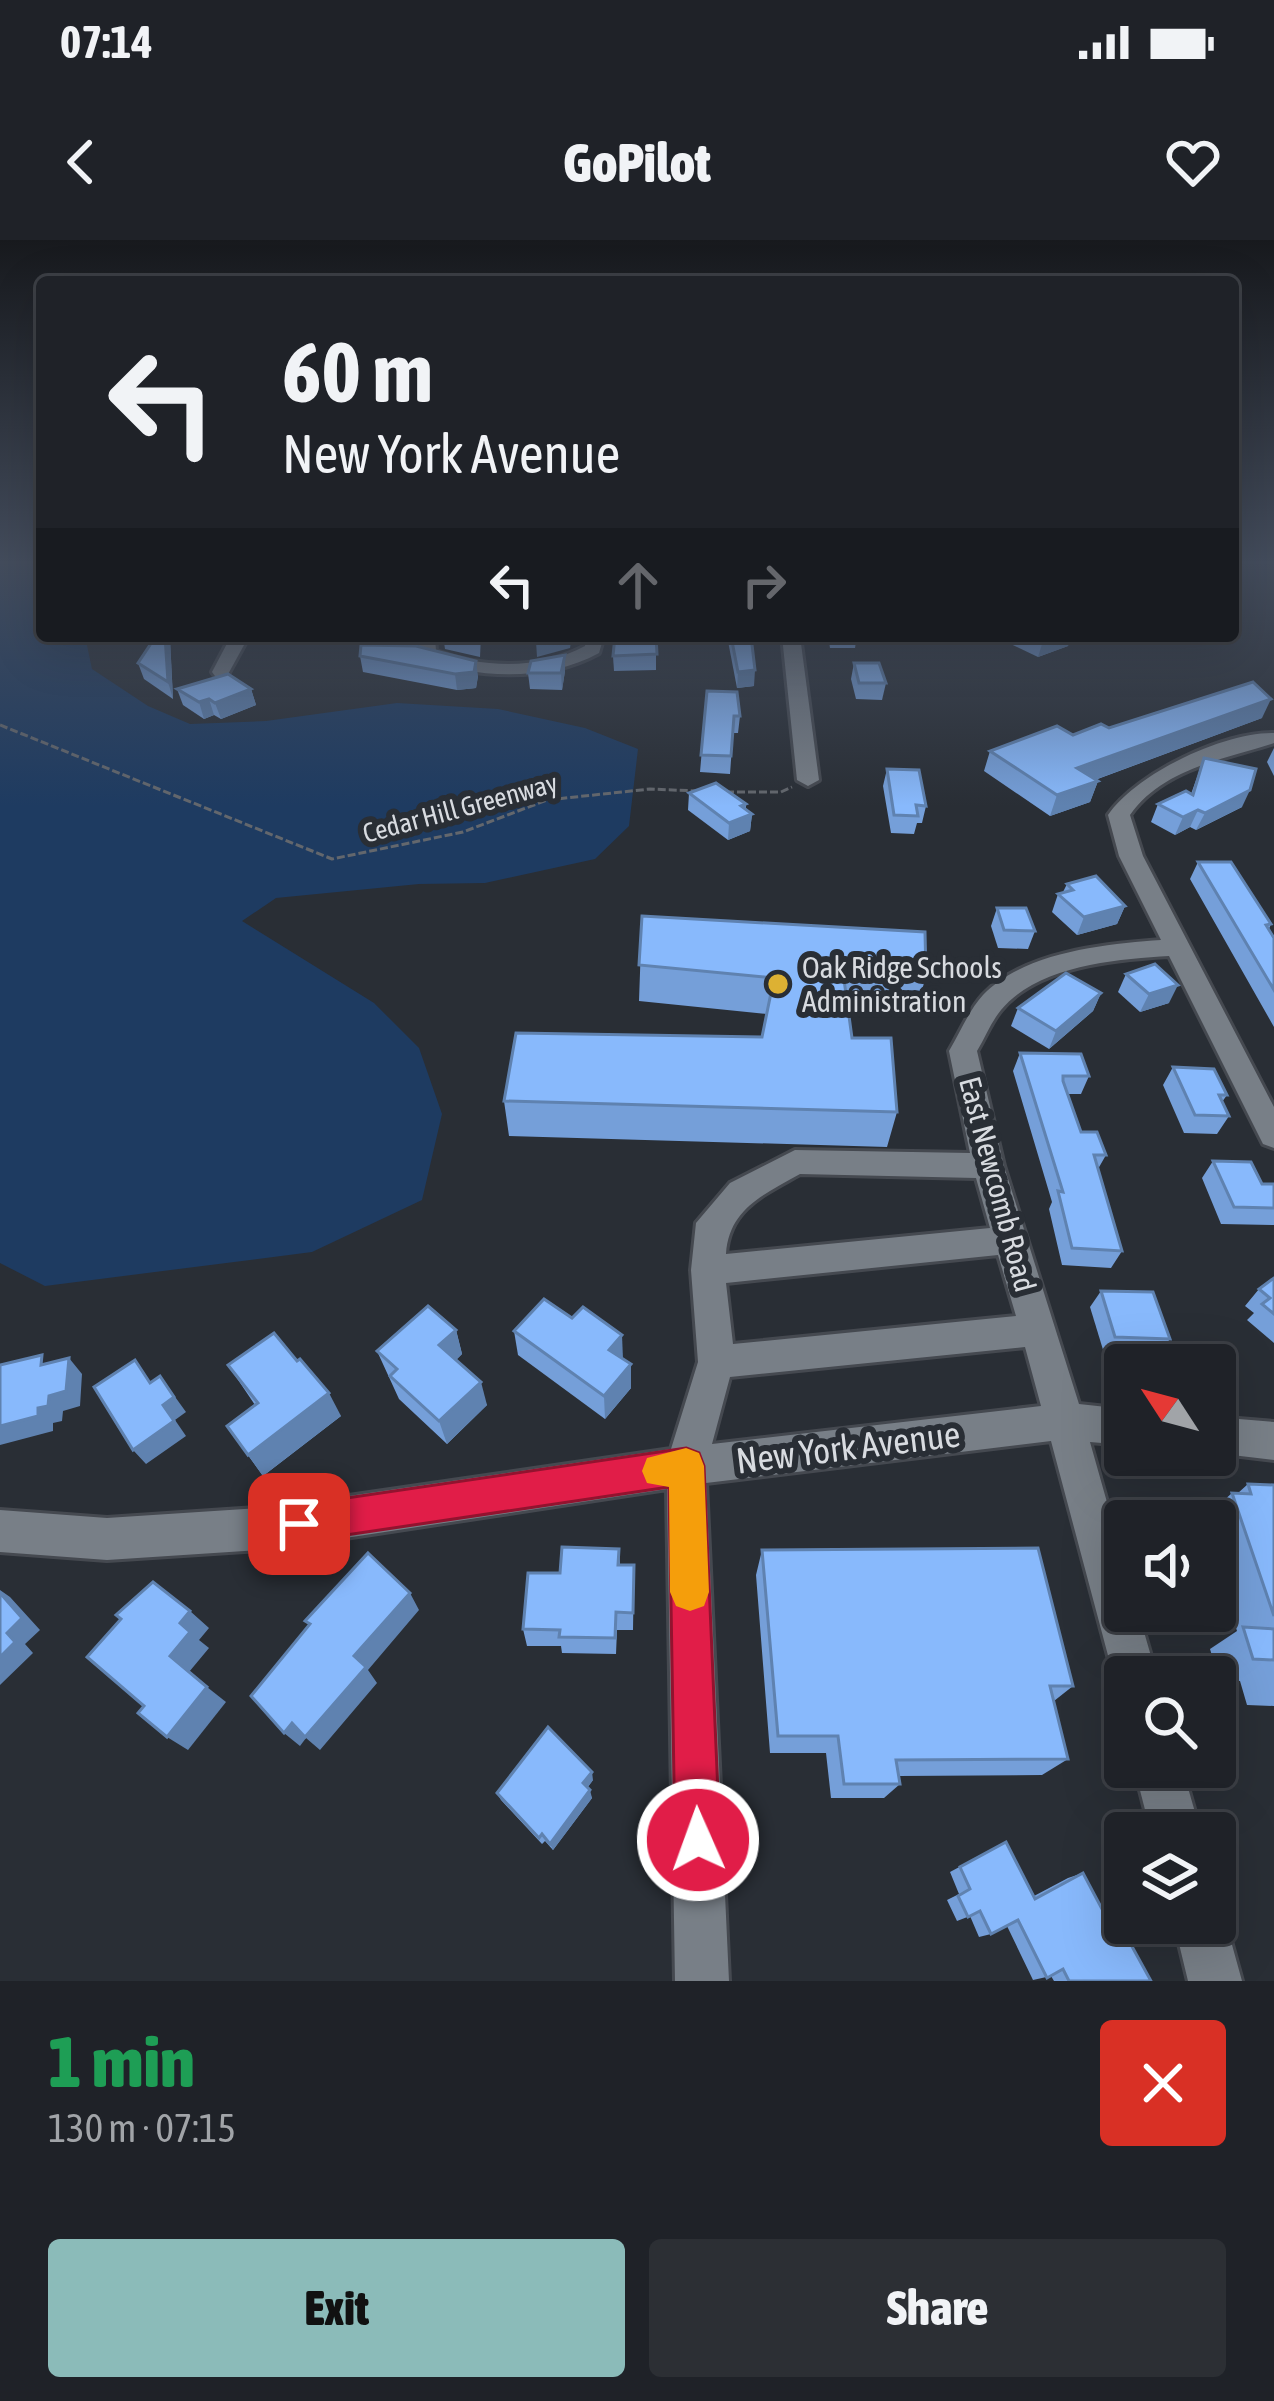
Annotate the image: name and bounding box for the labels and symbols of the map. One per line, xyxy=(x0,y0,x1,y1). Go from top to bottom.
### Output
street label: Cedar Hill Greenway xyxy=(359,767,561,849)
place label: Oak Ridge Schools Administration xyxy=(802,950,1002,1018)
marker: Oak Ridge Schools Administration xyxy=(765,971,791,997)
street label: East Newcomb Road xyxy=(953,1073,1043,1295)
north arrow xyxy=(1104,1344,1236,1476)
street label: New York Avenue xyxy=(734,1412,962,1482)
pin xyxy=(248,1473,350,1575)
position arrow xyxy=(635,1777,761,1903)

